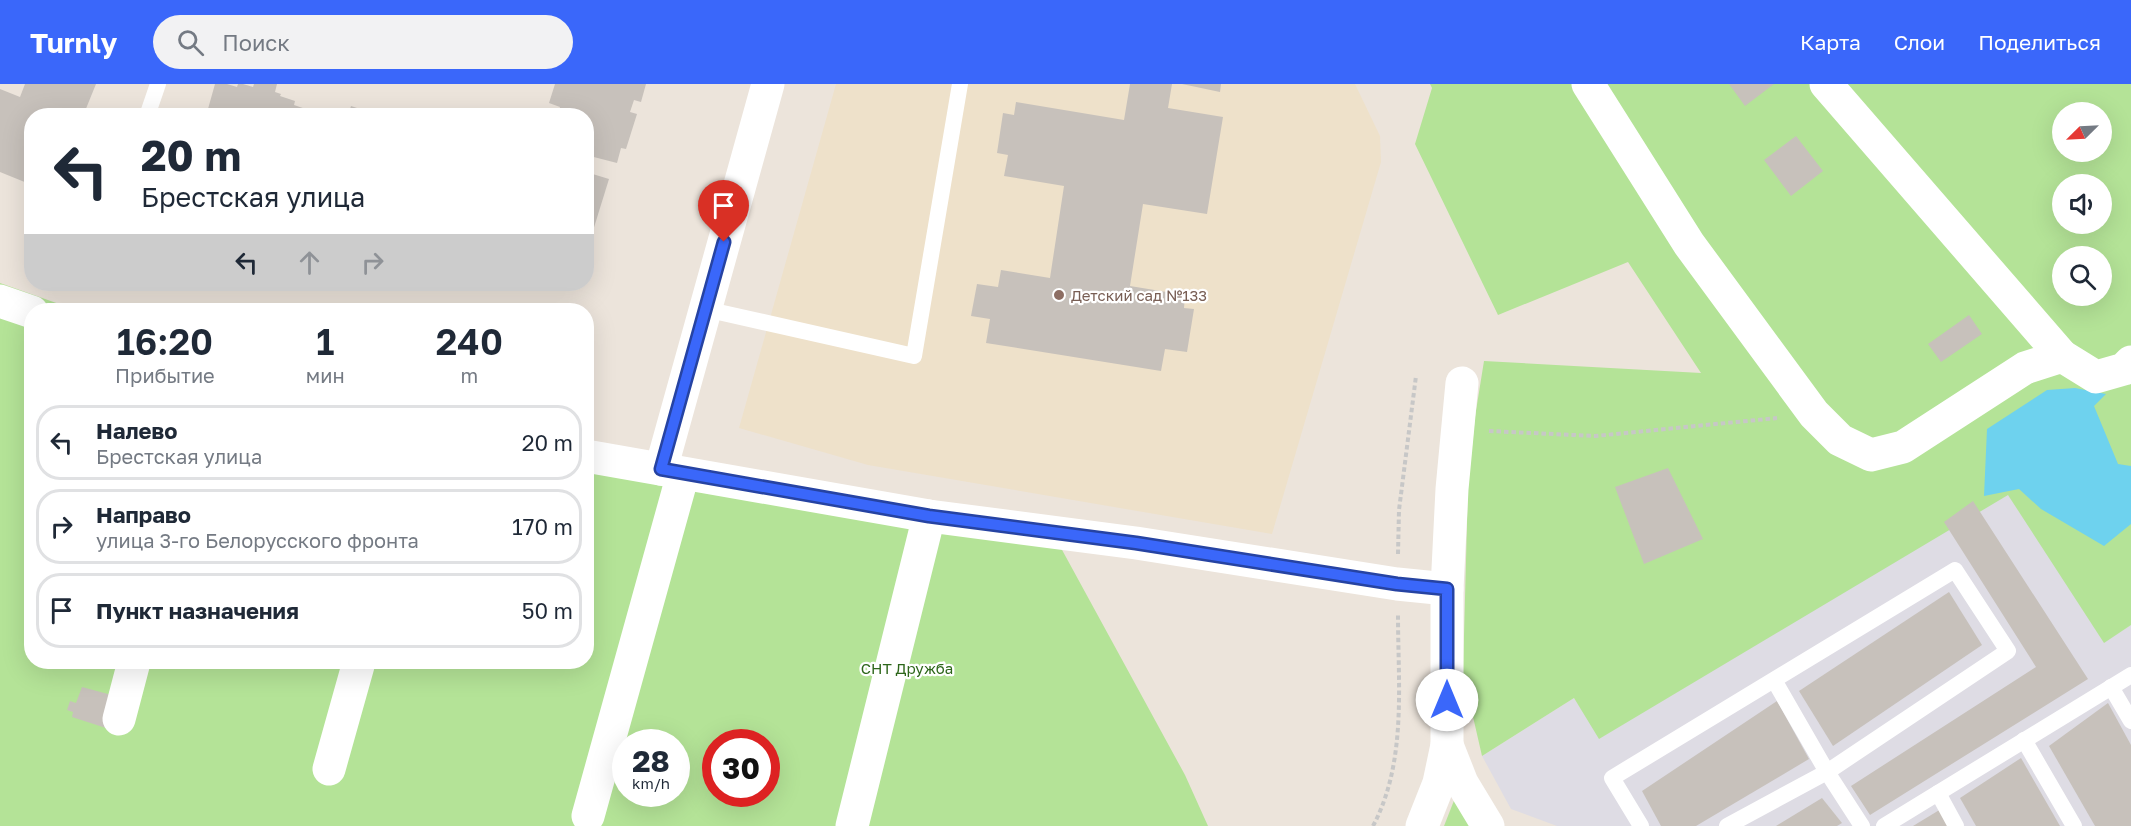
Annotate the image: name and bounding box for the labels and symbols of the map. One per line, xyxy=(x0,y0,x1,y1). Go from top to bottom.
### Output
north arrow xyxy=(2052,102,2112,162)
pin xyxy=(698,180,749,242)
place label: Детский сад №133 xyxy=(1071,286,1207,304)
marker: Детский сад №133 xyxy=(1052,288,1066,302)
park label: СНТ Дружба xyxy=(861,659,953,677)
position arrow xyxy=(1415,668,1479,732)
speed limit sign: 30 xyxy=(702,729,780,807)

